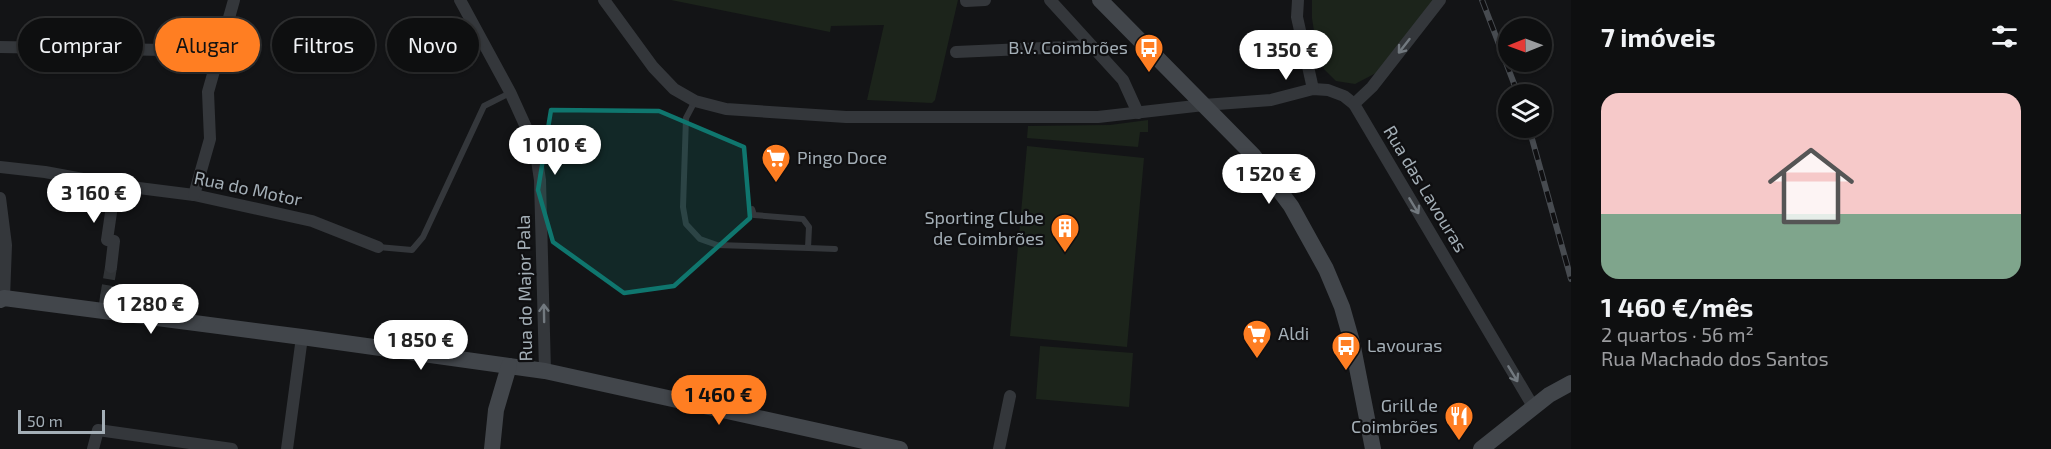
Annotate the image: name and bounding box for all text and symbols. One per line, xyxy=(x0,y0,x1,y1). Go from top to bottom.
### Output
chip: Comprar xyxy=(18,18,143,72)
chip: Alugar xyxy=(155,18,260,72)
chip: Filtros xyxy=(272,18,375,72)
chip: Novo xyxy=(387,18,479,72)
north arrow xyxy=(1498,18,1552,72)
map controls xyxy=(1498,18,1552,138)
icon: filters xyxy=(1988,20,2021,53)
text: 7 imóveis xyxy=(1601,21,1716,52)
pin: 1 350 € xyxy=(1231,30,1341,81)
bus stop icon: B.V. Coimbrões xyxy=(1133,32,1165,74)
place label: B.V. Coimbrões xyxy=(1008,36,1128,58)
text: 1 350 € xyxy=(1253,37,1319,61)
one-way arrow xyxy=(1398,38,1411,54)
button: layers xyxy=(1498,84,1552,138)
street label: Rua das Lavouras xyxy=(1379,121,1472,256)
pin: 1 010 € xyxy=(500,125,610,176)
text: 1 010 € xyxy=(523,132,587,156)
icon: home xyxy=(1757,132,1865,240)
supermarket icon: Pingo Doce xyxy=(760,142,792,184)
place label: Pingo Doce xyxy=(797,146,887,168)
pin: 1 520 € xyxy=(1214,154,1324,205)
text: 1 520 € xyxy=(1236,161,1302,185)
street label: Rua do Motor xyxy=(192,166,304,210)
pin: 3 160 € xyxy=(39,173,149,224)
text: 3 160 € xyxy=(61,180,127,204)
one-way arrow xyxy=(1409,197,1421,214)
place label: Sporting Clube de Coimbrões xyxy=(924,206,1044,249)
building icon: Sporting Clube de Coimbrões xyxy=(1049,212,1081,254)
street label: Rua do Major Pala xyxy=(512,214,536,362)
pin: 1 280 € xyxy=(96,284,206,335)
text: 1 280 € xyxy=(118,291,184,315)
text: 1 460 €/mês xyxy=(1601,291,1753,322)
one-way arrow xyxy=(538,303,549,323)
supermarket icon: Aldi xyxy=(1241,318,1273,360)
pin: 1 850 € xyxy=(366,320,476,371)
place label: Aldi xyxy=(1278,322,1309,344)
text: 2 quartos · 56 m² xyxy=(1601,322,1754,346)
text: 1 850 € xyxy=(388,327,454,351)
bus stop icon: Lavouras xyxy=(1330,330,1362,372)
place label: Lavouras xyxy=(1367,334,1442,356)
text: Rua Machado dos Santos xyxy=(1601,346,1829,370)
one-way arrow xyxy=(1508,365,1520,382)
pin: 1 460 € xyxy=(664,375,774,426)
text: 1 460 € xyxy=(685,382,753,406)
place label: Grill de Coimbrões xyxy=(1351,394,1438,437)
restaurant icon: Grill de Coimbrões xyxy=(1443,400,1475,442)
scale bar xyxy=(18,407,105,434)
text: 50 m xyxy=(27,411,63,430)

